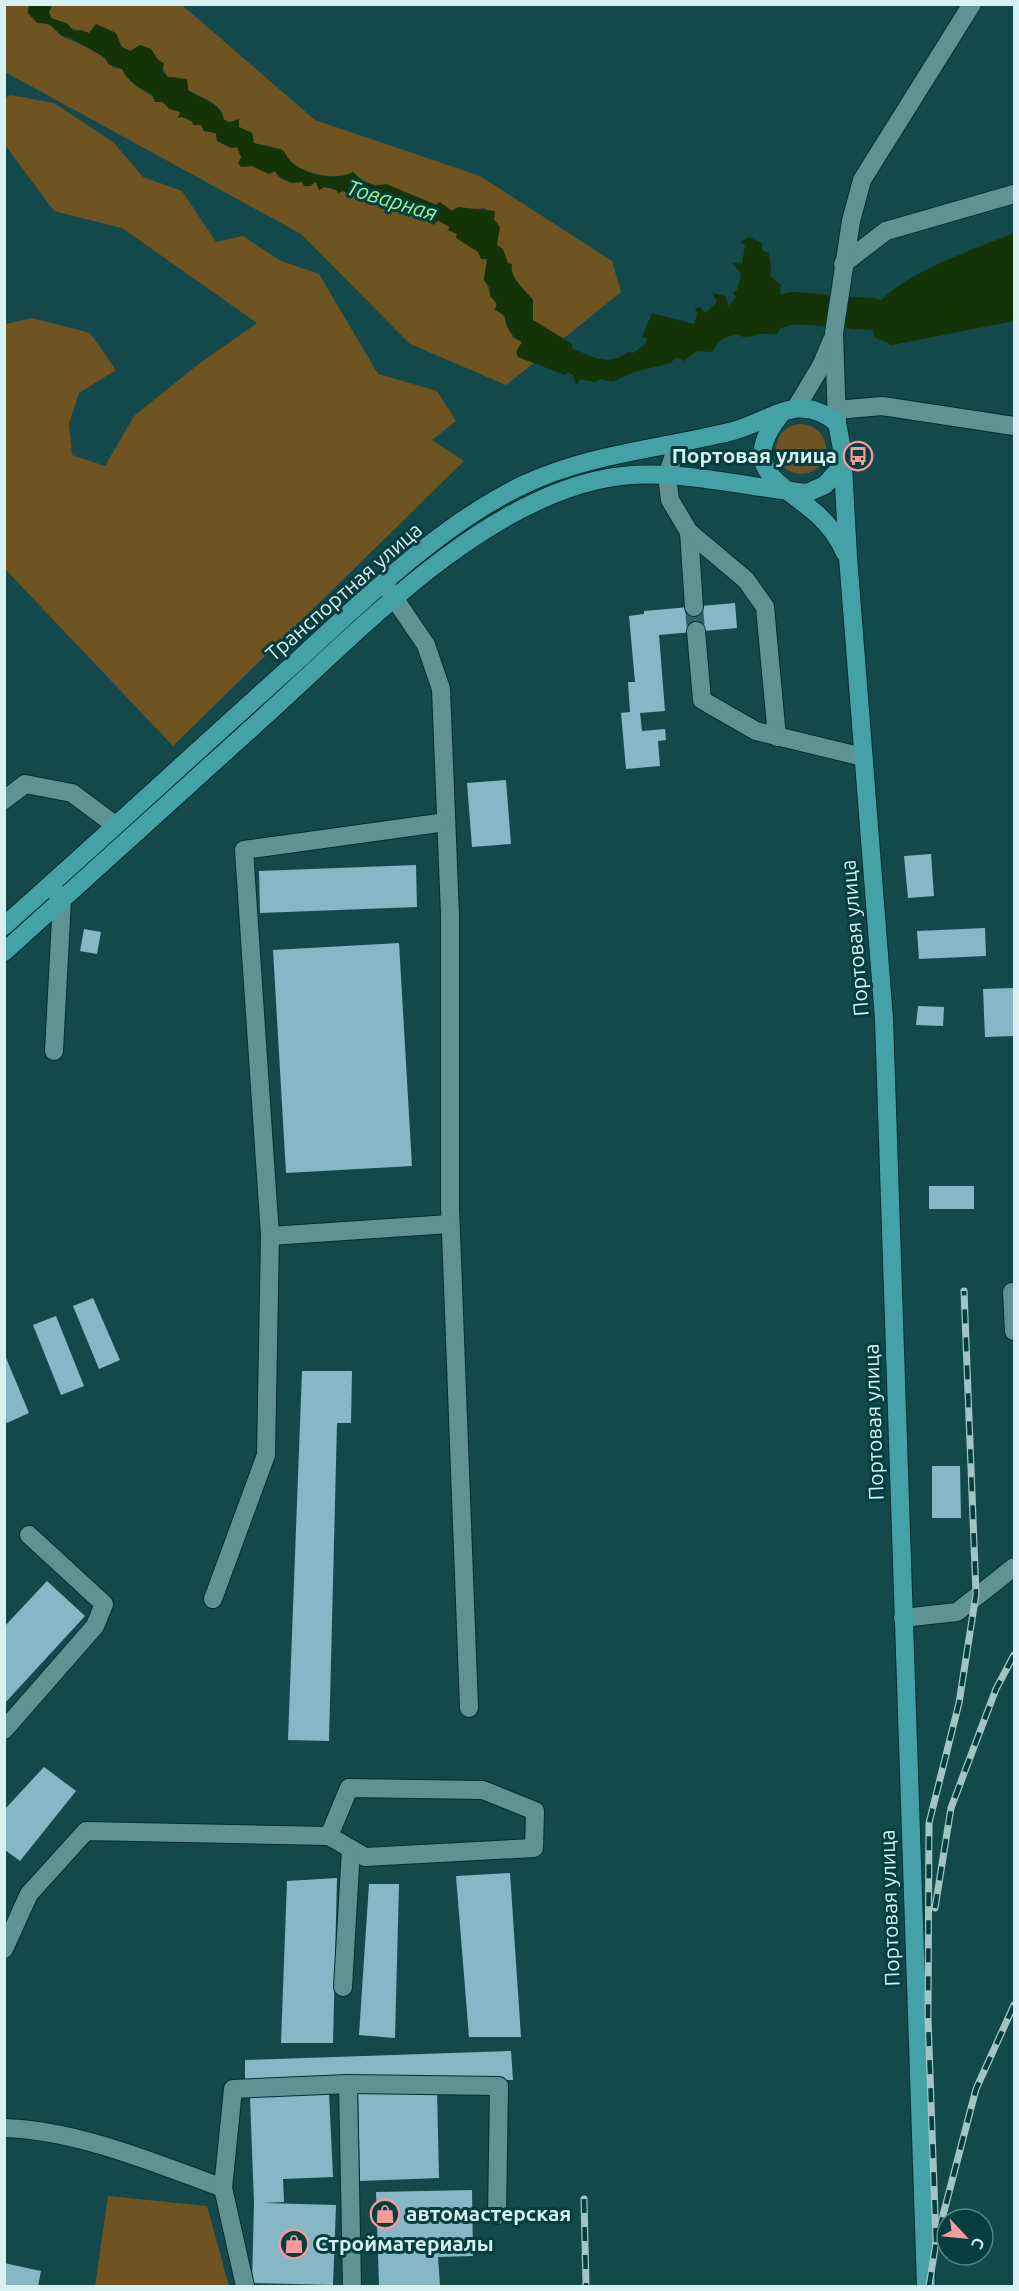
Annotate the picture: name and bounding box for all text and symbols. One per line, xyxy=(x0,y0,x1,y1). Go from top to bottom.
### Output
water label: Товарная xyxy=(344,174,440,225)
bus stop icon: Портовая улица xyxy=(842,440,874,472)
place label: Портовая улица xyxy=(672,443,837,467)
street label: Транспортная улица xyxy=(260,517,426,666)
street label: Портовая улица xyxy=(835,859,873,1017)
street label: Портовая улица xyxy=(858,1343,888,1501)
street label: Портовая улица xyxy=(874,1829,904,1987)
shop icon: автомастерская xyxy=(369,2198,401,2230)
place label: автомастерская xyxy=(406,2201,571,2225)
north arrow xyxy=(935,2207,995,2267)
shop icon: Стройматериалы xyxy=(278,2228,310,2260)
place label: Стройматериалы xyxy=(315,2231,494,2255)
text: С xyxy=(968,2235,989,2252)

